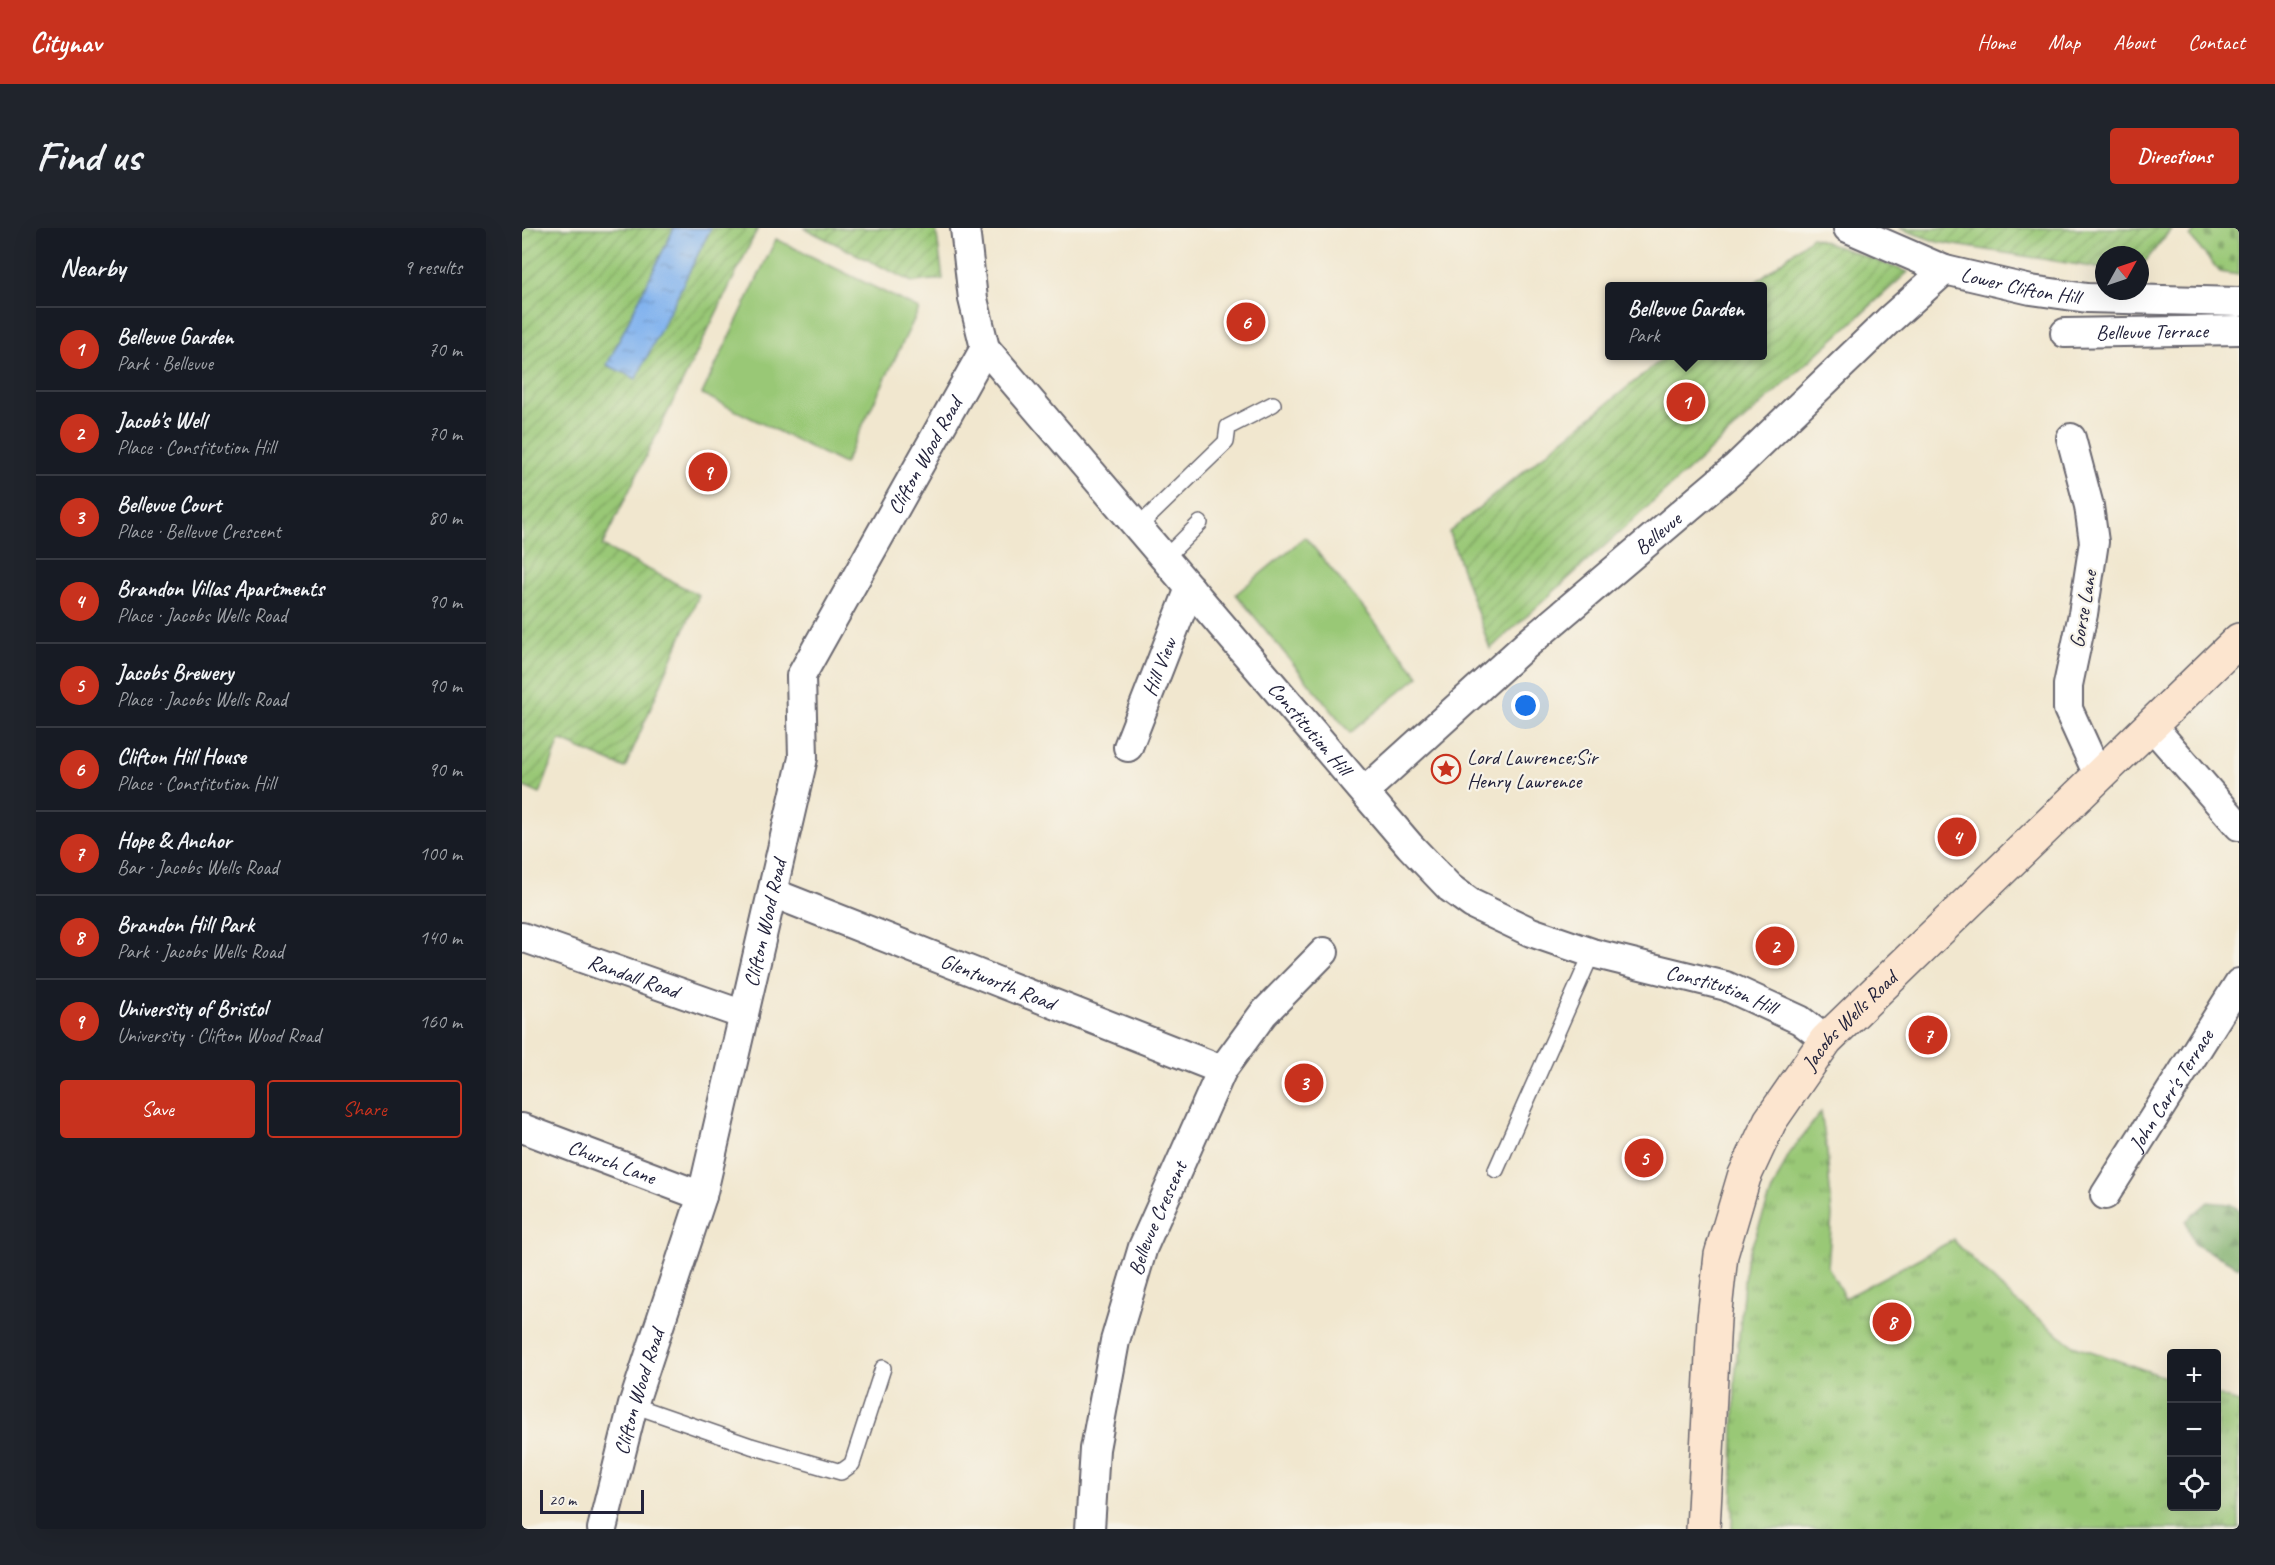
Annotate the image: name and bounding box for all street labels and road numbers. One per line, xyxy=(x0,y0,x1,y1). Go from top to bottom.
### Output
street label: Lower Clifton Hill xyxy=(1958,261,2085,310)
street label: Bellevue Terrace xyxy=(2096,317,2210,345)
street label: Clifton Wood Road xyxy=(881,389,969,519)
street label: Bellevue xyxy=(1629,505,1688,561)
street label: Gorse Lane xyxy=(2063,566,2103,650)
street label: Hill View xyxy=(1136,632,1183,700)
street label: Constitution Hill xyxy=(1262,676,1359,783)
street label: Clifton Wood Road xyxy=(738,853,793,989)
street label: Randall Road xyxy=(584,948,686,1005)
street label: Glentworth Road xyxy=(937,948,1063,1017)
street label: Constitution Hill xyxy=(1663,959,1784,1022)
street label: Jacobs Wells Road xyxy=(1795,963,1905,1076)
street label: John Carr's Terrace xyxy=(2123,1024,2220,1157)
street label: Church Lane xyxy=(564,1134,660,1191)
street label: Bellevue Crescent xyxy=(1122,1155,1193,1278)
street label: Clifton Wood Road xyxy=(608,1322,671,1457)

